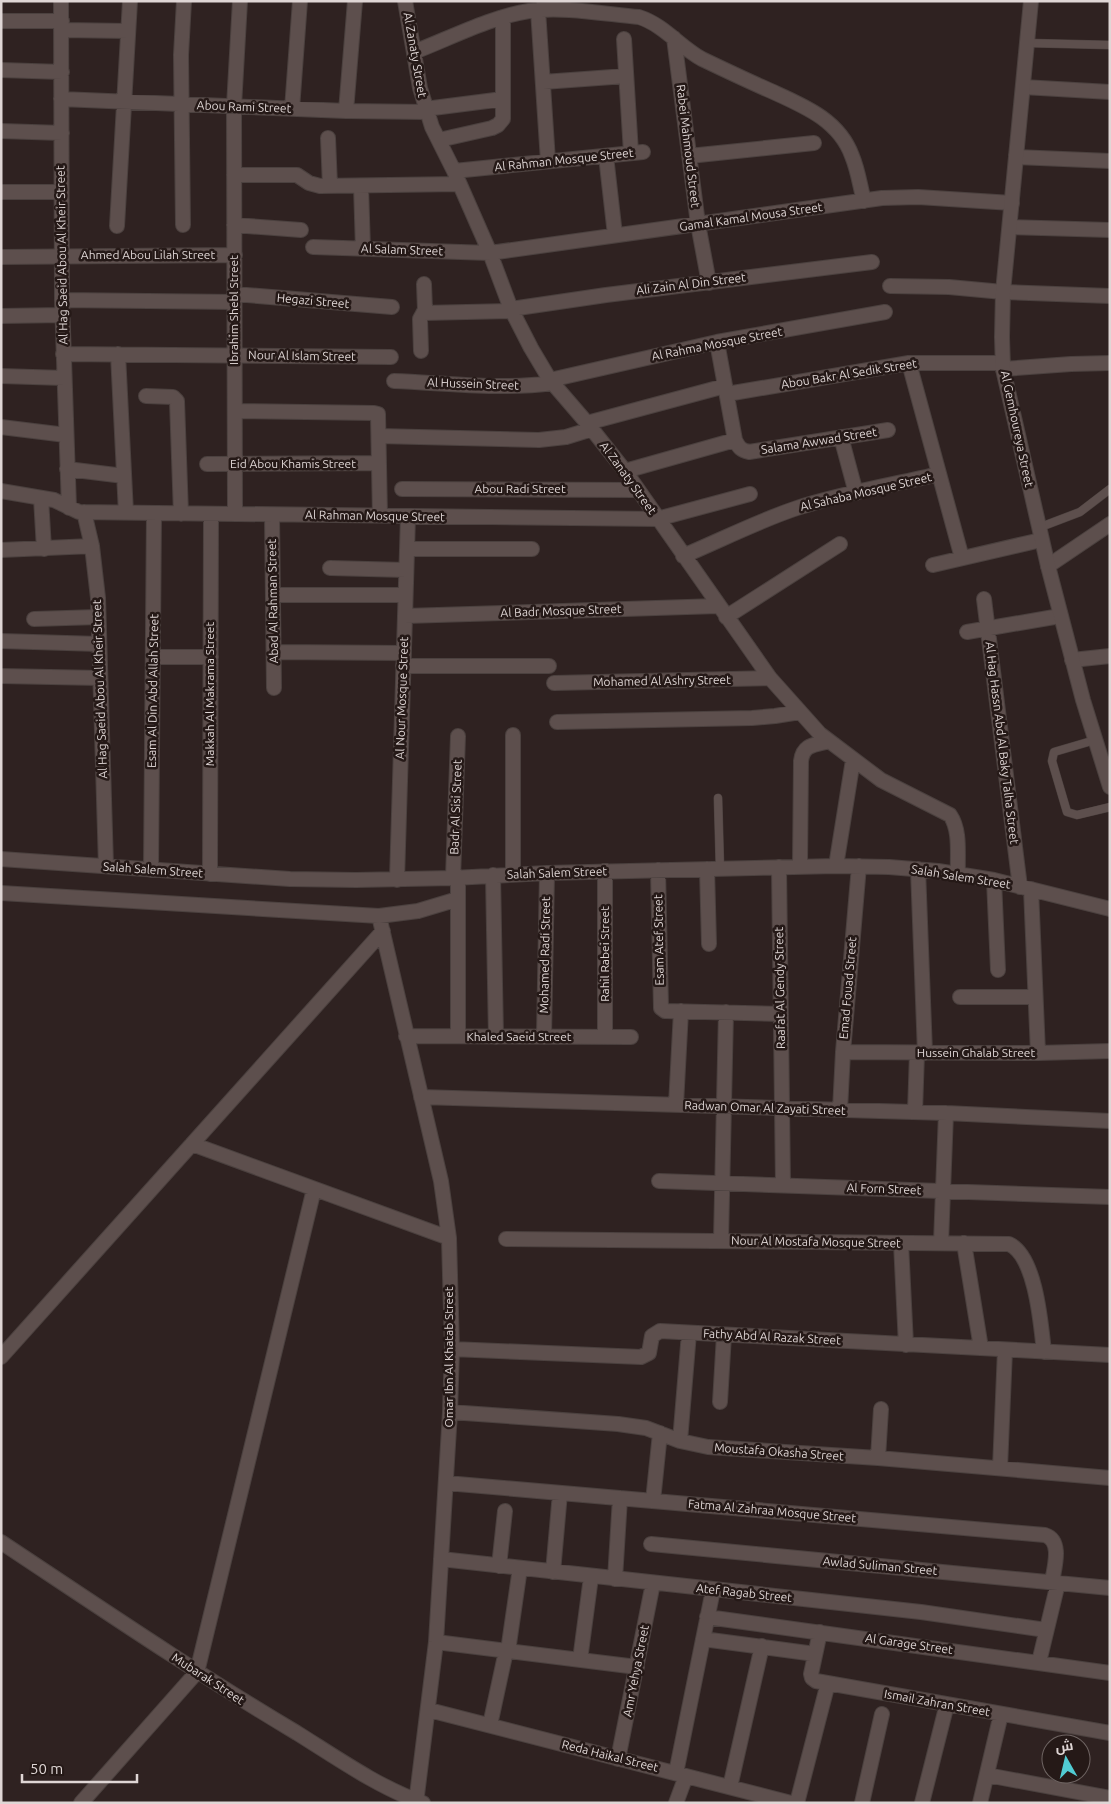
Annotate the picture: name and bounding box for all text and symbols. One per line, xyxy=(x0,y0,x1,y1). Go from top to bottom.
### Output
street label: Al Zanaty Street xyxy=(402,11,429,99)
street label: Rabei Mahmoud Street xyxy=(674,84,703,208)
street label: Abou Rami Street xyxy=(197,98,292,115)
street label: Al Rahman Mosque Street xyxy=(494,146,634,173)
street label: Al Hag Saeid Abou Al Kheir Street xyxy=(53,165,70,345)
street label: Gamal Kamal Mousa Street xyxy=(679,200,824,233)
street label: Al Salam Street xyxy=(361,242,444,257)
street label: Ahmed Abou Lilah Street xyxy=(81,248,215,261)
street label: Ibrahim Shebl Street xyxy=(227,255,240,365)
street label: Ali Zain Al Din Street xyxy=(635,270,747,297)
street label: Hegazi Street xyxy=(276,291,350,310)
street label: Al Rahma Mosque Street xyxy=(650,324,784,363)
street label: Nour Al Islam Street xyxy=(248,348,356,363)
street label: Abou Bakr Al Sedik Street xyxy=(780,356,918,391)
street label: Al Gemhoureya Street xyxy=(999,369,1036,489)
street label: Al Hussein Street xyxy=(427,375,519,392)
street label: Salama Awwad Street xyxy=(760,425,878,456)
street label: Al Zanaty Street xyxy=(598,439,659,517)
street label: Eid Abou Khamis Street xyxy=(230,457,356,470)
street label: Al Sahaba Mosque Street xyxy=(799,470,933,513)
street label: Abou Radi Street xyxy=(474,482,566,495)
street label: Al Rahman Mosque Street xyxy=(305,508,445,523)
street label: Abad Al Rahman Street xyxy=(265,538,280,663)
street label: Al Hag Saeid Abou Al Kheir Street xyxy=(90,599,109,779)
street label: Al Badr Mosque Street xyxy=(500,602,622,619)
street label: Esam Al Din Abd Allah Street xyxy=(145,614,160,768)
street label: Makkah Al Makrama Street xyxy=(203,622,216,766)
street label: Al Nour Mosque Street xyxy=(393,636,410,760)
street label: Al Hag Hassn Abd Al Baky Talha Street xyxy=(984,641,1021,845)
street label: Mohamed Al Ashry Street xyxy=(593,673,731,688)
street label: Badr Al Sisi Street xyxy=(447,759,464,855)
street label: Salah Salem Street xyxy=(103,860,204,880)
street label: Salah Salem Street xyxy=(911,862,1012,891)
street label: Salah Salem Street xyxy=(507,864,608,881)
street label: Esam Atef Street xyxy=(651,894,666,986)
street label: Mohamed Radi Street xyxy=(537,896,552,1014)
street label: Rahil Rabei Street xyxy=(598,906,611,1002)
street label: Raafat Al Gendy Street xyxy=(772,927,787,1049)
street label: Emad Fouad Street xyxy=(837,936,858,1040)
street label: Khaled Saeid Street xyxy=(466,1030,572,1043)
street label: Hussein Ghalab Street xyxy=(917,1046,1035,1059)
street label: Radwan Omar Al Zayati Street xyxy=(684,1098,846,1117)
street label: Al Forn Street xyxy=(846,1181,922,1196)
street label: Nour Al Mostafa Mosque Street xyxy=(731,1234,901,1249)
street label: Omar Ibn Al Khatab Street xyxy=(442,1286,455,1427)
street label: Fathy Abd Al Razak Street xyxy=(703,1326,841,1347)
street label: Moustafa Okasha Street xyxy=(714,1440,845,1463)
street label: Fatma Al Zahraa Mosque Street xyxy=(688,1497,857,1524)
street label: Awlad Suliman Street xyxy=(822,1554,938,1577)
street label: Atef Ragab Street xyxy=(695,1581,793,1604)
street label: Amr Yehya Street xyxy=(620,1624,651,1718)
street label: Al Garage Street xyxy=(864,1631,954,1656)
street label: Mubarak Street xyxy=(170,1650,247,1707)
street label: Ismail Zahran Street xyxy=(883,1687,991,1718)
north arrow xyxy=(1041,1734,1091,1784)
street label: Reda Haikal Street xyxy=(560,1737,660,1774)
text: ش xyxy=(1054,1737,1074,1756)
scale bar xyxy=(22,1752,138,1784)
text: 50 m xyxy=(30,1760,63,1777)

